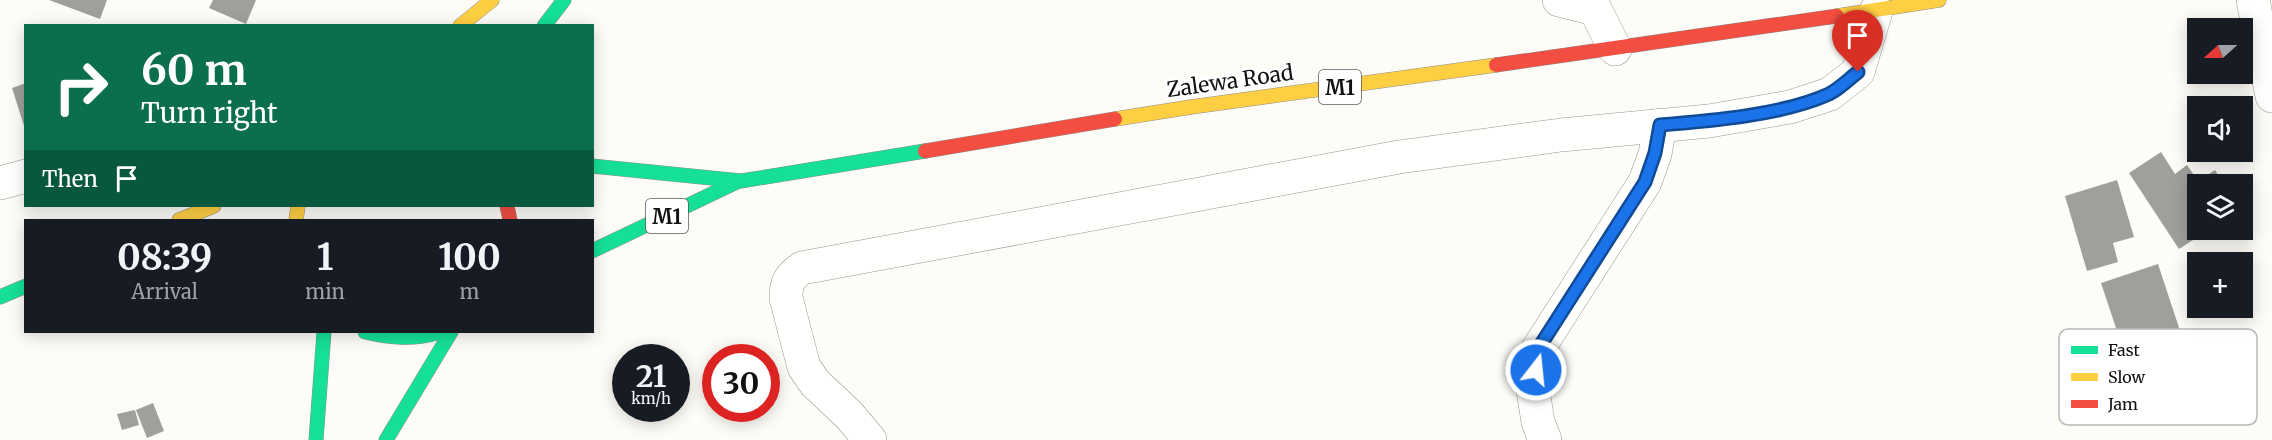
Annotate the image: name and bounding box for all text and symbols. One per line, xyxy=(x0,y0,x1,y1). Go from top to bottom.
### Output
pin xyxy=(1832,10,1883,72)
north arrow xyxy=(2187,18,2253,84)
map controls xyxy=(2187,18,2253,318)
icon: arrive xyxy=(1841,19,1874,52)
text: 60 m xyxy=(141,44,247,96)
icon: right xyxy=(42,48,120,126)
street label: Zalewa Road xyxy=(1165,59,1296,103)
road number: M1 xyxy=(1319,70,1361,104)
text: Turn right xyxy=(141,96,278,130)
button: sound xyxy=(2187,96,2253,162)
icon: arrive xyxy=(110,162,143,195)
text: Then xyxy=(42,165,98,193)
button: layers xyxy=(2187,174,2253,240)
road number: M1 xyxy=(646,199,688,233)
text: 08:39 xyxy=(117,235,212,280)
text: 1 xyxy=(317,235,333,280)
text: 100 xyxy=(438,235,501,280)
button: + xyxy=(2187,252,2253,318)
text: Arrival xyxy=(131,279,198,304)
text: min xyxy=(305,279,345,304)
text: m xyxy=(459,279,479,304)
legend xyxy=(2059,329,2257,425)
position arrow xyxy=(1504,338,1568,402)
text: Fast xyxy=(2108,340,2141,360)
speed limit sign: 30 xyxy=(702,344,780,422)
text: 21 xyxy=(636,357,666,395)
text: Slow xyxy=(2108,367,2146,387)
text: km/h xyxy=(631,389,671,408)
text: Jam xyxy=(2107,394,2138,414)

